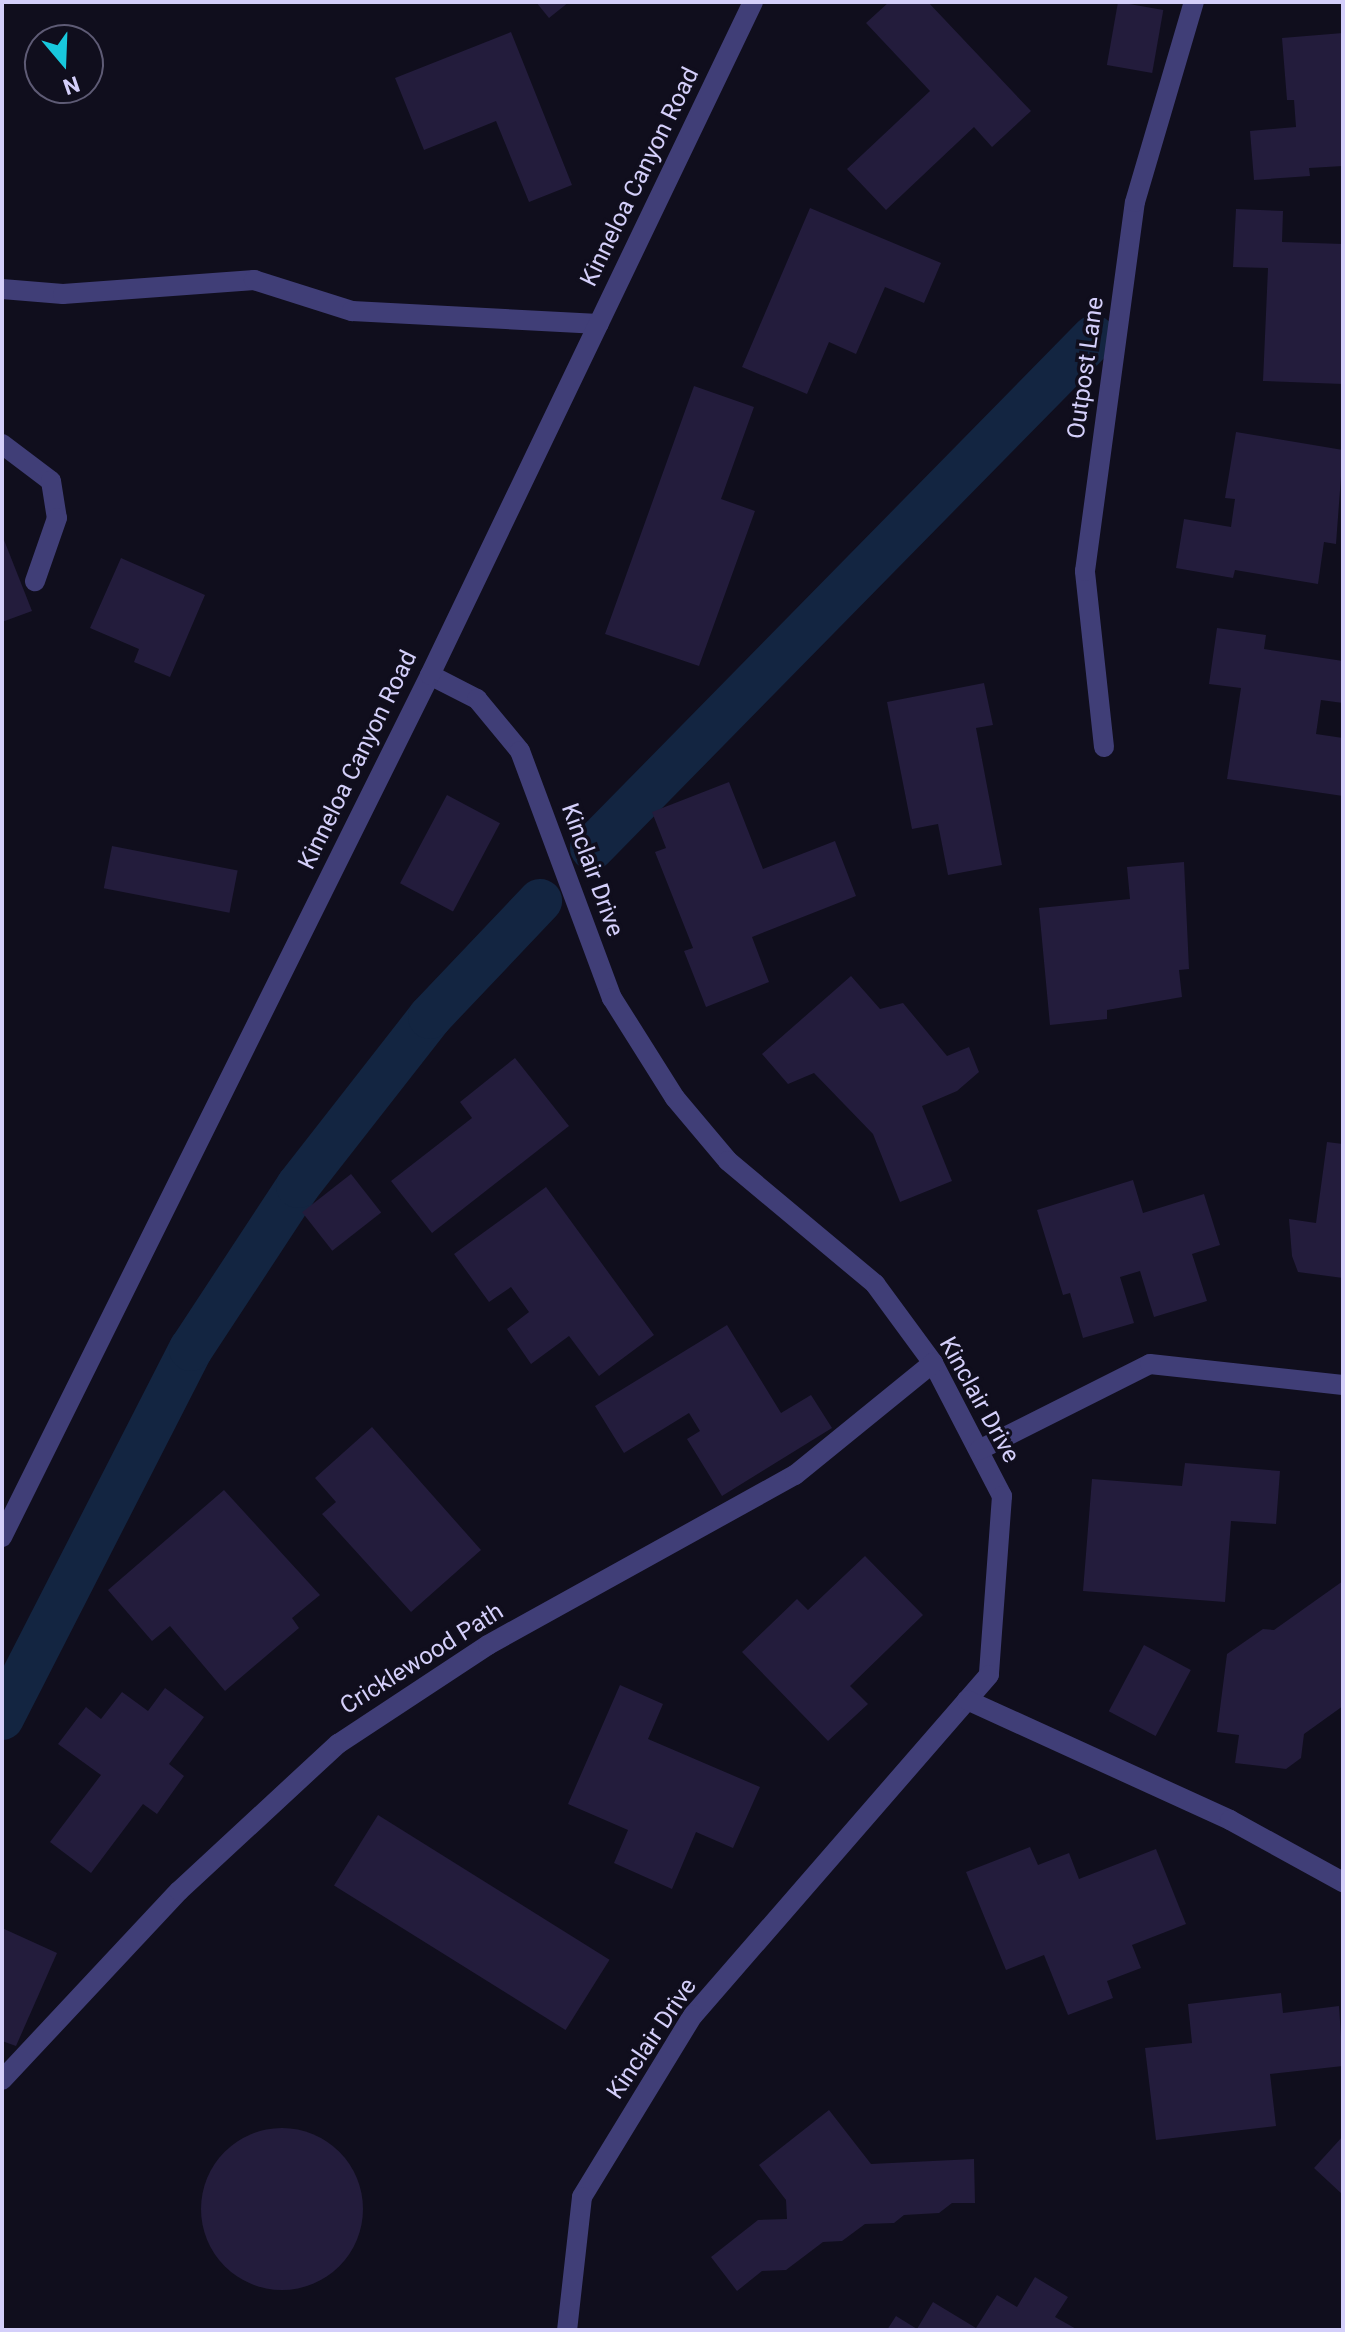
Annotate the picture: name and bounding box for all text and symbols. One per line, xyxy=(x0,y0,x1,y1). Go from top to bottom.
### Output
north arrow xyxy=(24,24,104,104)
street label: Kinneloa Canyon Road xyxy=(575,63,705,291)
text: N xyxy=(60,71,83,100)
street label: Outpost Lane xyxy=(1062,295,1110,441)
street label: Kinneloa Canyon Road xyxy=(293,646,423,874)
street label: Kinclair Drive xyxy=(555,800,629,940)
street label: Kinclair Drive xyxy=(933,1332,1025,1468)
street label: Cricklewood Path xyxy=(335,1597,509,1721)
street label: Kinclair Drive xyxy=(601,1973,703,2105)

